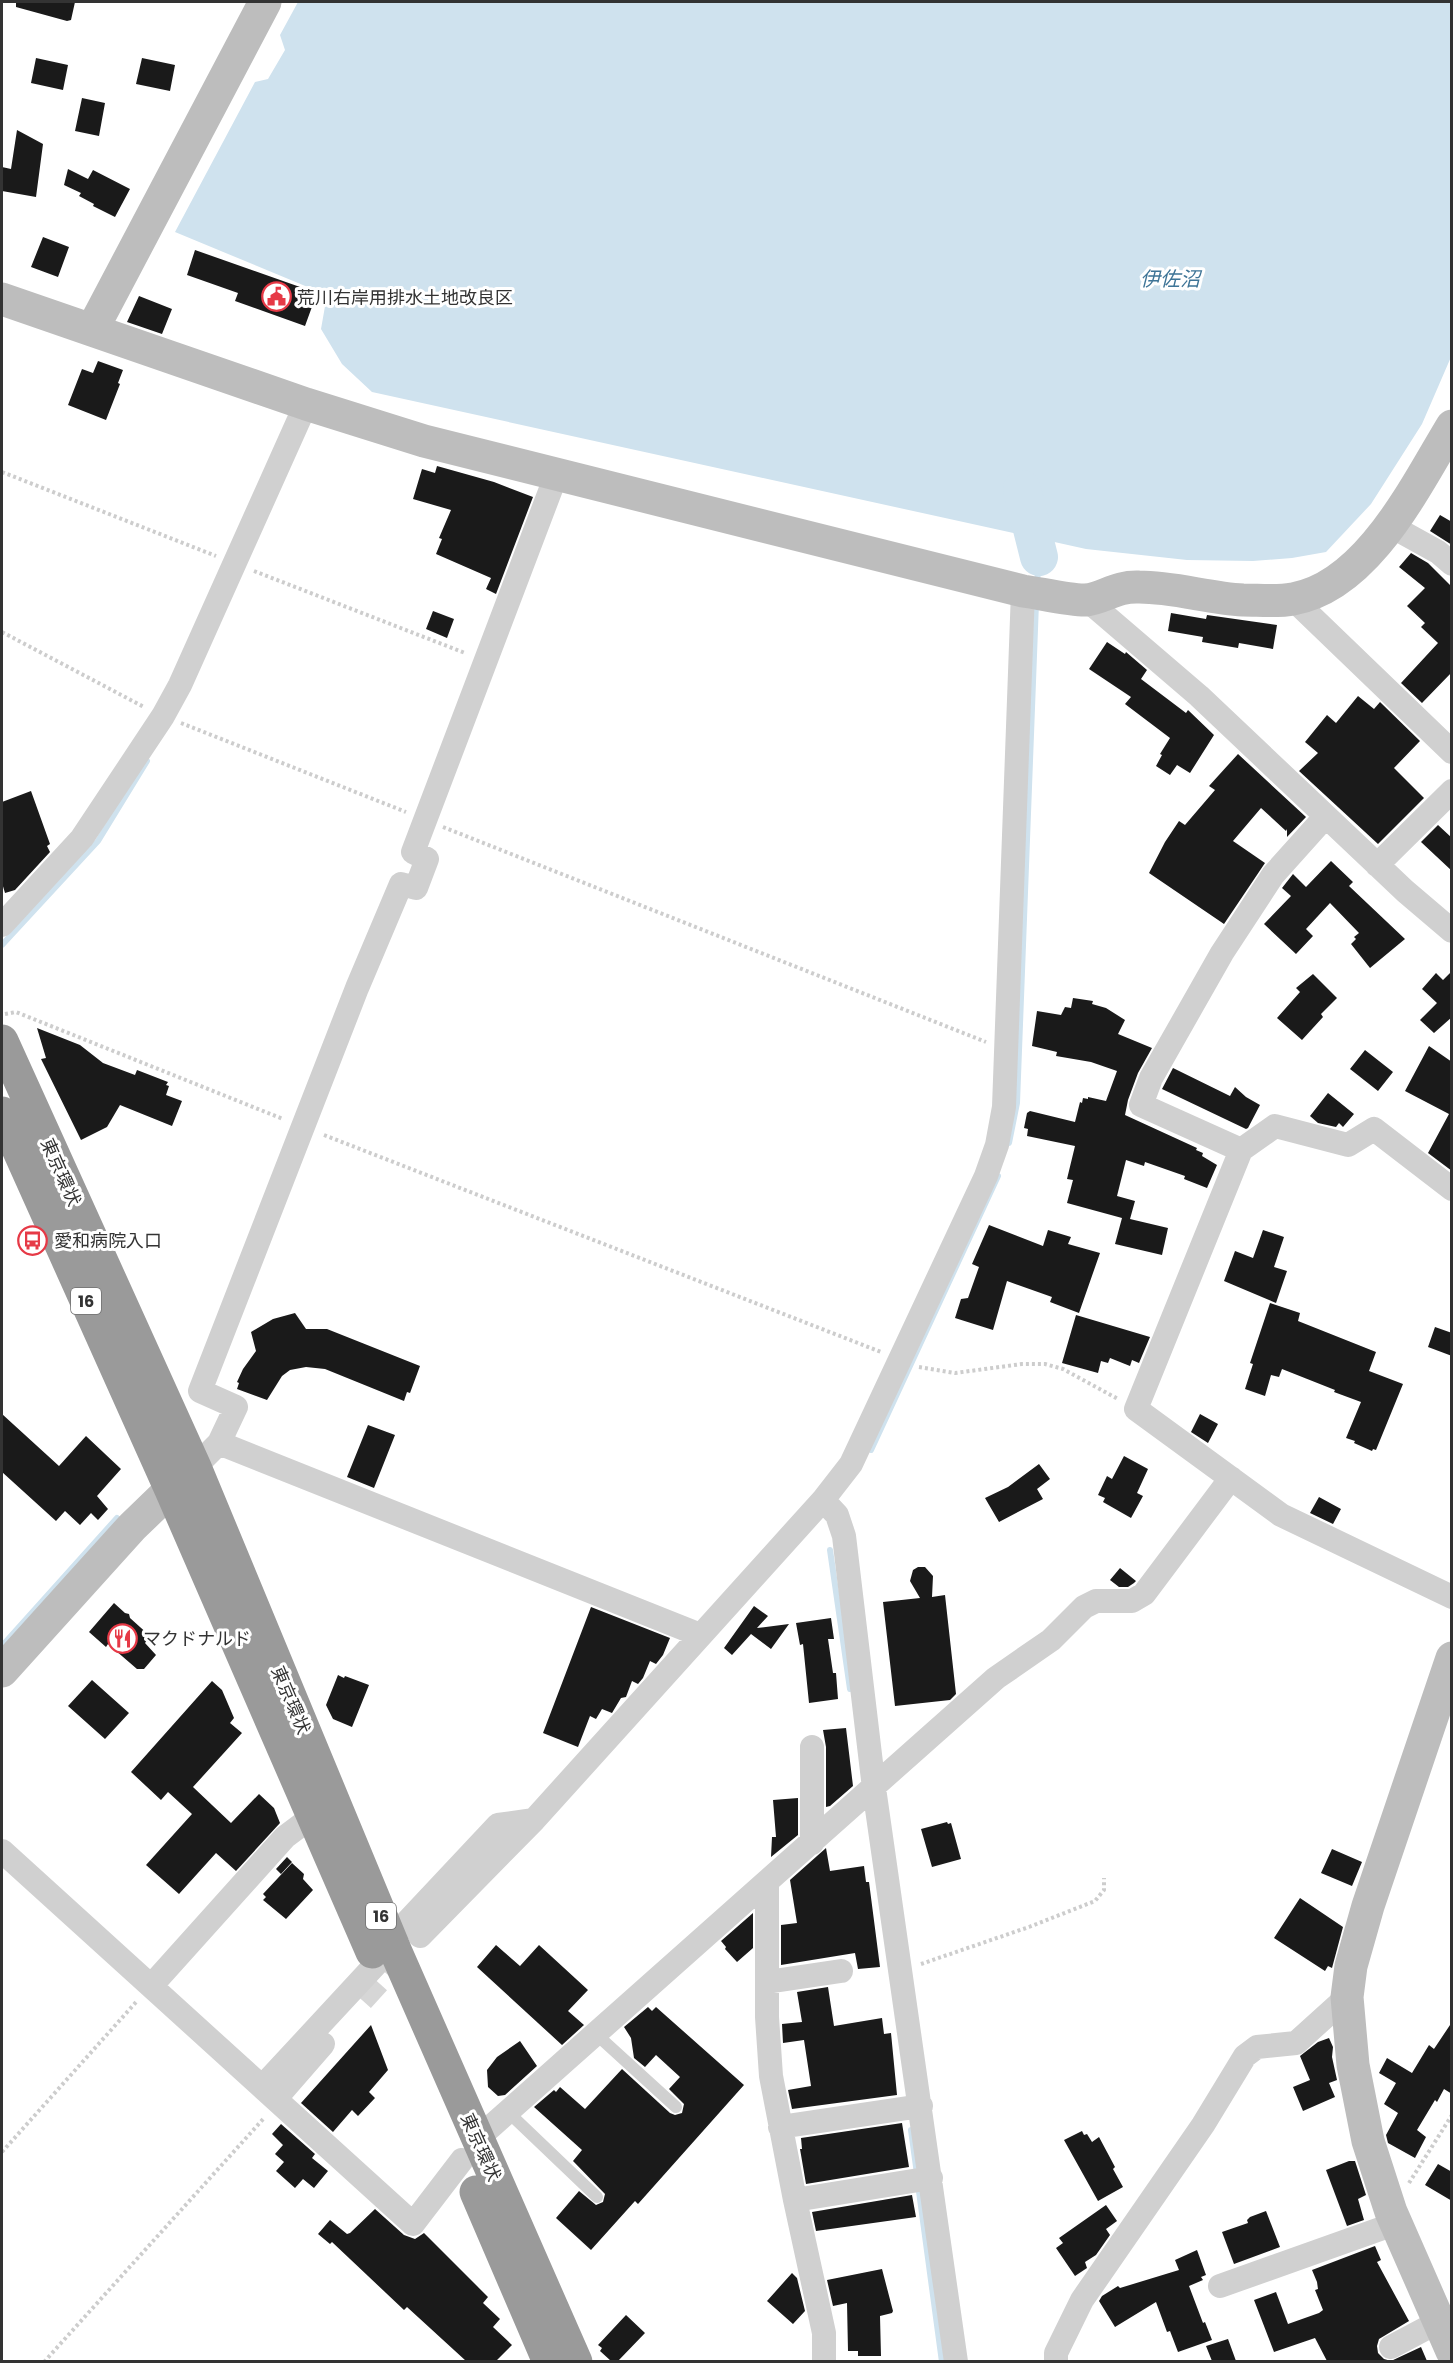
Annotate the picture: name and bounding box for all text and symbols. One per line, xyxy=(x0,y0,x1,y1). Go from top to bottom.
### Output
water label: 伊佐沼 xyxy=(1140,265,1203,293)
public building icon: 荒川右岸用排水土地改良区 xyxy=(260,281,292,313)
place label: 荒川右岸用排水土地改良区 xyxy=(297,285,513,310)
street label: 東京環状 xyxy=(35,1134,87,1210)
bus stop icon: 愛和病院入口 xyxy=(17,1224,49,1256)
place label: 愛和病院入口 xyxy=(54,1228,162,1253)
road number: 16 xyxy=(71,1288,101,1314)
restaurant icon: マクドナルド xyxy=(106,1622,138,1654)
place label: マクドナルド xyxy=(143,1626,251,1651)
street label: 東京環状 xyxy=(265,1662,317,1738)
road number: 16 xyxy=(366,1903,396,1929)
street label: 東京環状 xyxy=(455,2109,507,2185)

